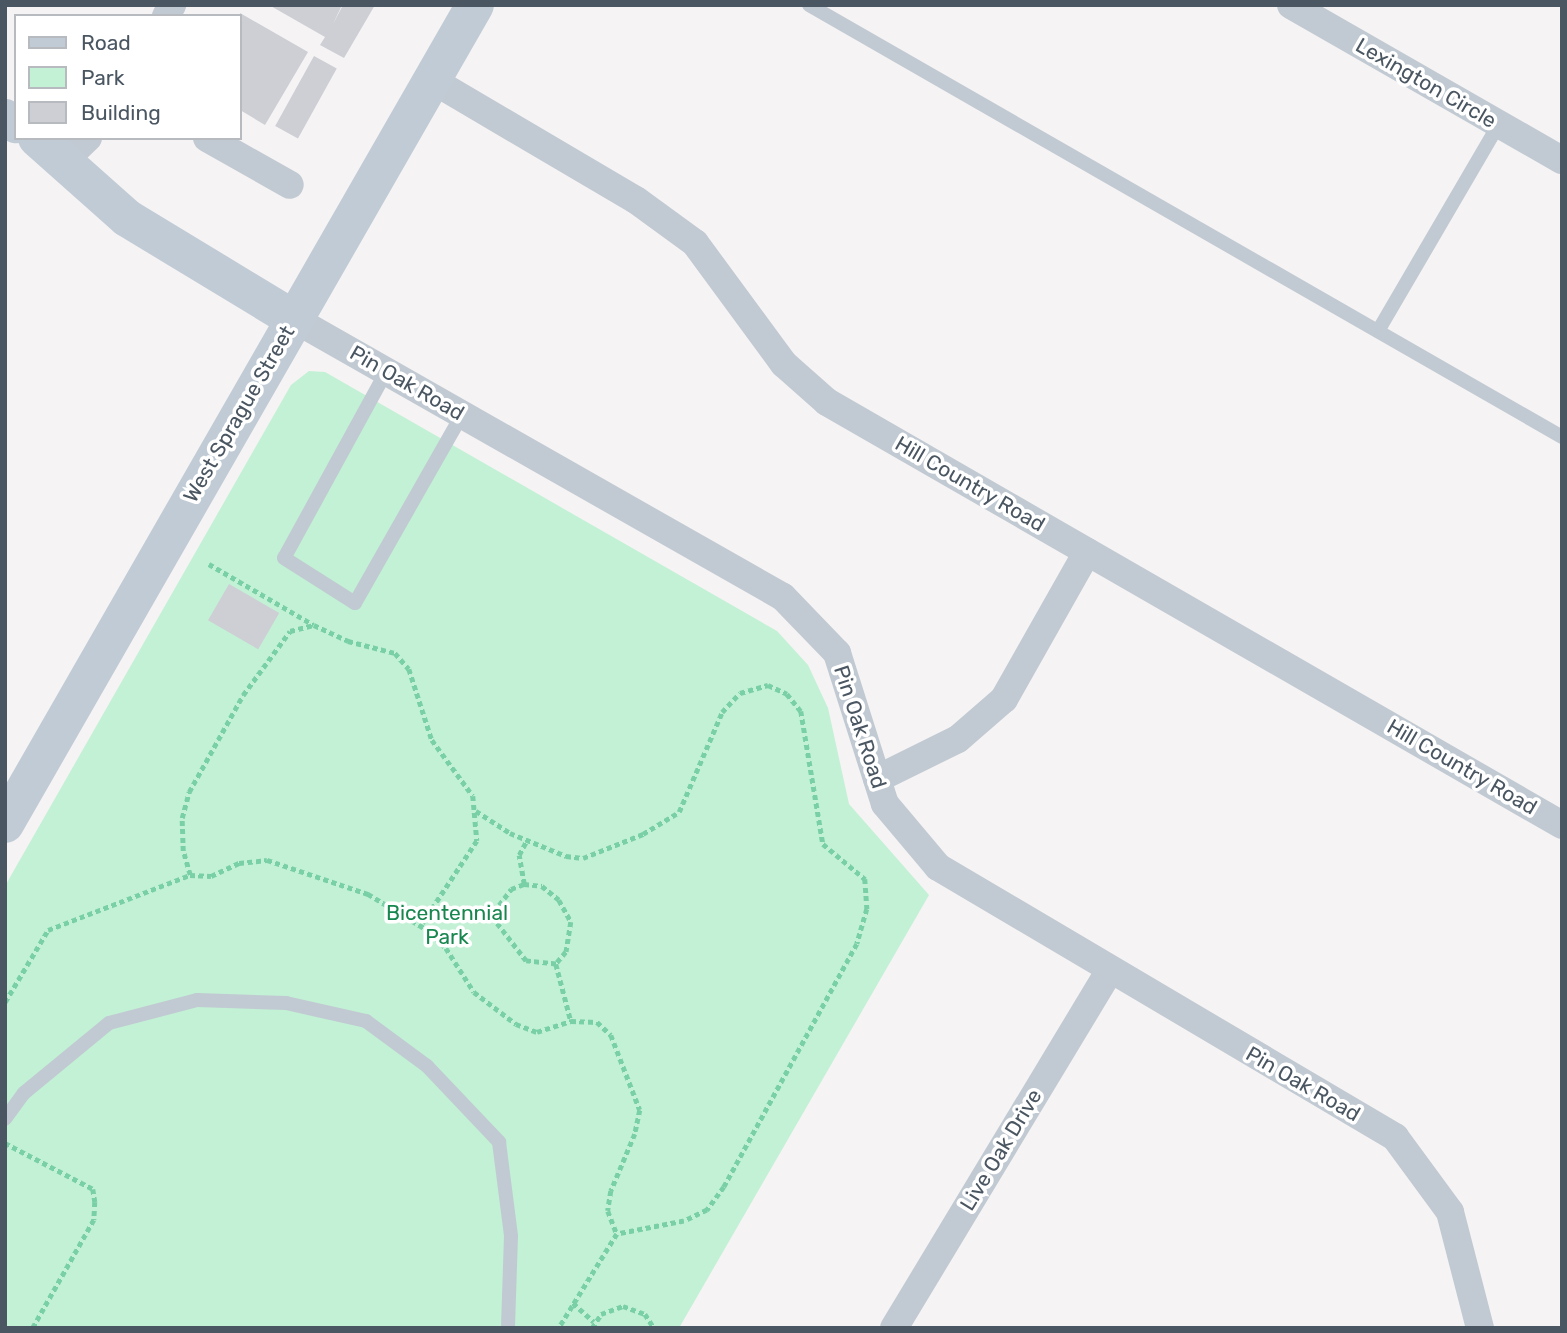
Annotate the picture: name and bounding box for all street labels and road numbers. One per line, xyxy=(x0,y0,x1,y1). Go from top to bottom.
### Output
street label: Lexington Circle xyxy=(1351,33,1501,133)
street label: West Sprague Street xyxy=(178,321,300,507)
street label: Pin Oak Road xyxy=(345,340,469,426)
street label: Hill Country Road xyxy=(890,431,1050,537)
street label: Pin Oak Road xyxy=(828,662,892,792)
street label: Hill Country Road xyxy=(1382,714,1542,820)
street label: Pin Oak Road xyxy=(1241,1041,1365,1127)
street label: Live Oak Drive xyxy=(955,1085,1047,1215)

